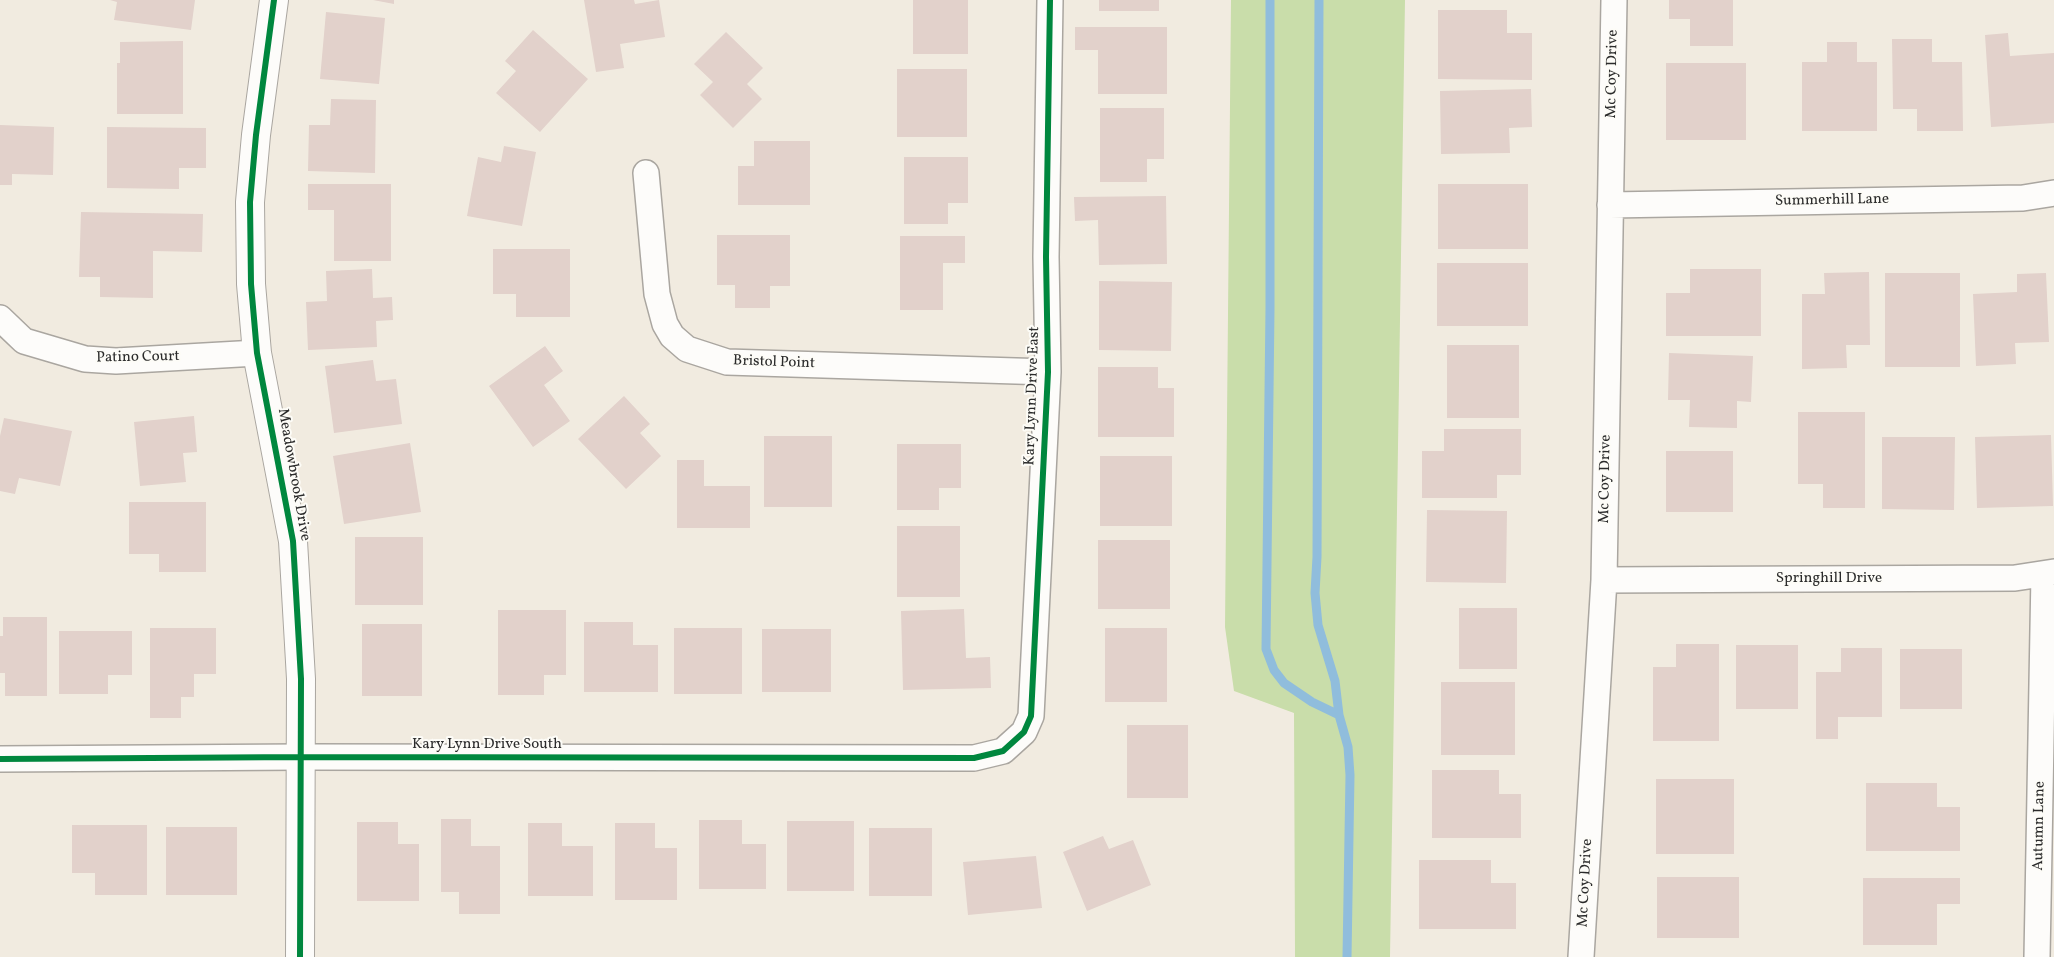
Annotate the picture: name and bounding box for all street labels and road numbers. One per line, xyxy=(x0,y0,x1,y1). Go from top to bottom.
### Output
street label: Mc Coy Drive xyxy=(1603,29,1623,119)
street label: Summerhill Lane xyxy=(1775,191,1889,211)
street label: Kary Lynn Drive East xyxy=(1022,326,1044,466)
street label: Patino Court xyxy=(96,348,180,368)
street label: Bristol Point xyxy=(733,353,815,373)
street label: Meadowbrook Drive xyxy=(272,407,314,543)
street label: Mc Coy Drive xyxy=(1596,434,1616,524)
street label: Springhill Drive xyxy=(1776,570,1882,588)
street label: Kary Lynn Drive South xyxy=(412,736,562,754)
street label: Autumn Lane xyxy=(2030,781,2050,871)
street label: Mc Coy Drive xyxy=(1575,838,1597,928)

